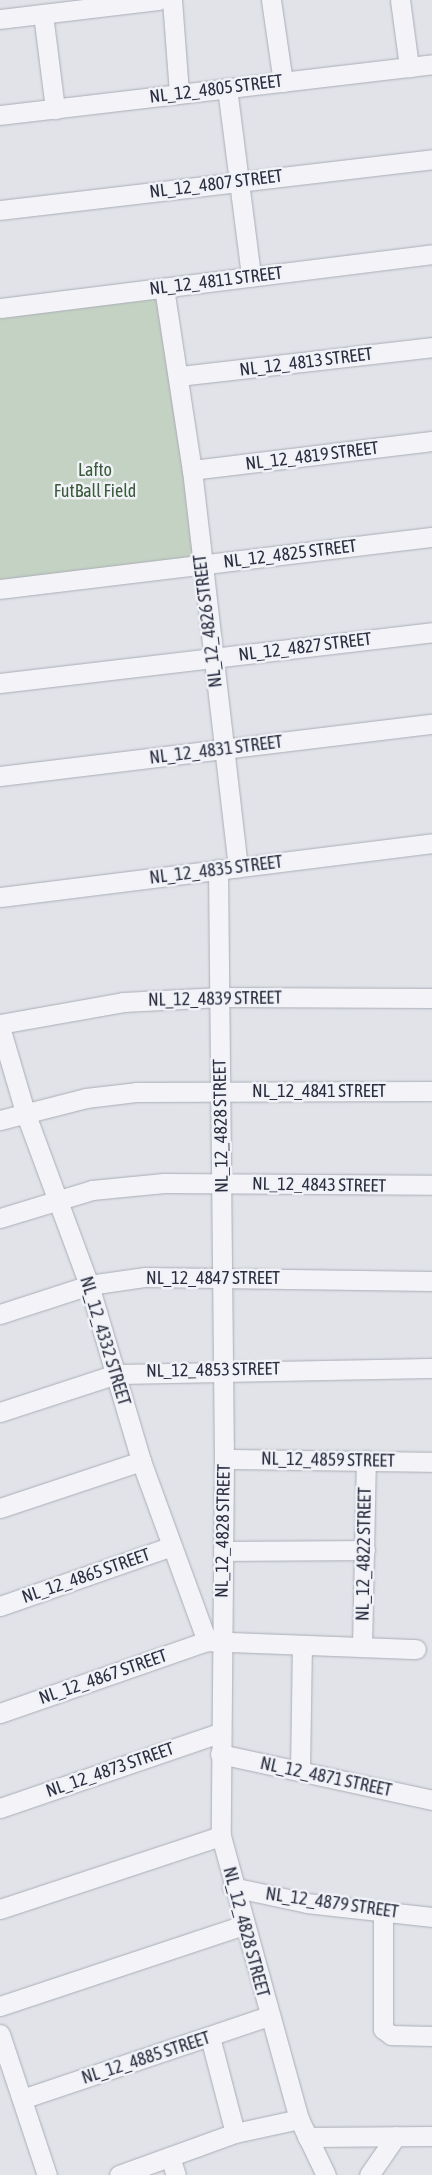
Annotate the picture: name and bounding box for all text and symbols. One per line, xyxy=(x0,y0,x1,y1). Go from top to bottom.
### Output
street label: NL_12_4805 STREET xyxy=(148,70,284,108)
street label: NL_12_4807 STREET xyxy=(148,165,284,203)
street label: NL_12_4811 STREET xyxy=(148,262,284,300)
street label: NL_12_4813 STREET xyxy=(238,343,374,381)
street label: NL_12_4819 STREET xyxy=(244,437,380,475)
park label: Lafto FutBall Field xyxy=(54,460,136,502)
street label: NL_12_4825 STREET xyxy=(222,535,358,573)
street label: NL_12_4826 STREET xyxy=(189,553,227,689)
street label: NL_12_4827 STREET xyxy=(237,628,373,666)
street label: NL_12_4831 STREET xyxy=(148,731,284,769)
street label: NL_12_4835 STREET xyxy=(148,851,284,889)
street label: NL_12_4839 STREET xyxy=(148,987,282,1011)
street label: NL_12_4828 STREET xyxy=(209,1059,233,1193)
street label: NL_12_4841 STREET xyxy=(252,1080,386,1102)
street label: NL_12_4843 STREET xyxy=(252,1173,386,1197)
street label: NL_12_4847 STREET xyxy=(146,1267,280,1289)
street label: NL_12_4332 STREET xyxy=(75,1274,135,1408)
street label: NL_12_4853 STREET xyxy=(146,1358,280,1382)
street label: NL_12_4859 STREET xyxy=(261,1448,395,1472)
street label: NL_12_4828 STREET xyxy=(211,1464,235,1598)
street label: NL_12_4822 STREET xyxy=(352,1487,376,1621)
street label: NL_12_4865 STREET xyxy=(19,1544,153,1608)
street label: NL_12_4867 STREET xyxy=(36,1645,170,1709)
street label: NL_12_4873 STREET xyxy=(43,1738,177,1802)
street label: NL_12_4871 STREET xyxy=(258,1753,394,1801)
street label: NL_12_4828 STREET xyxy=(218,1865,274,1999)
street label: NL_12_4879 STREET xyxy=(264,1883,400,1923)
street label: NL_12_4885 STREET xyxy=(79,2027,213,2089)

